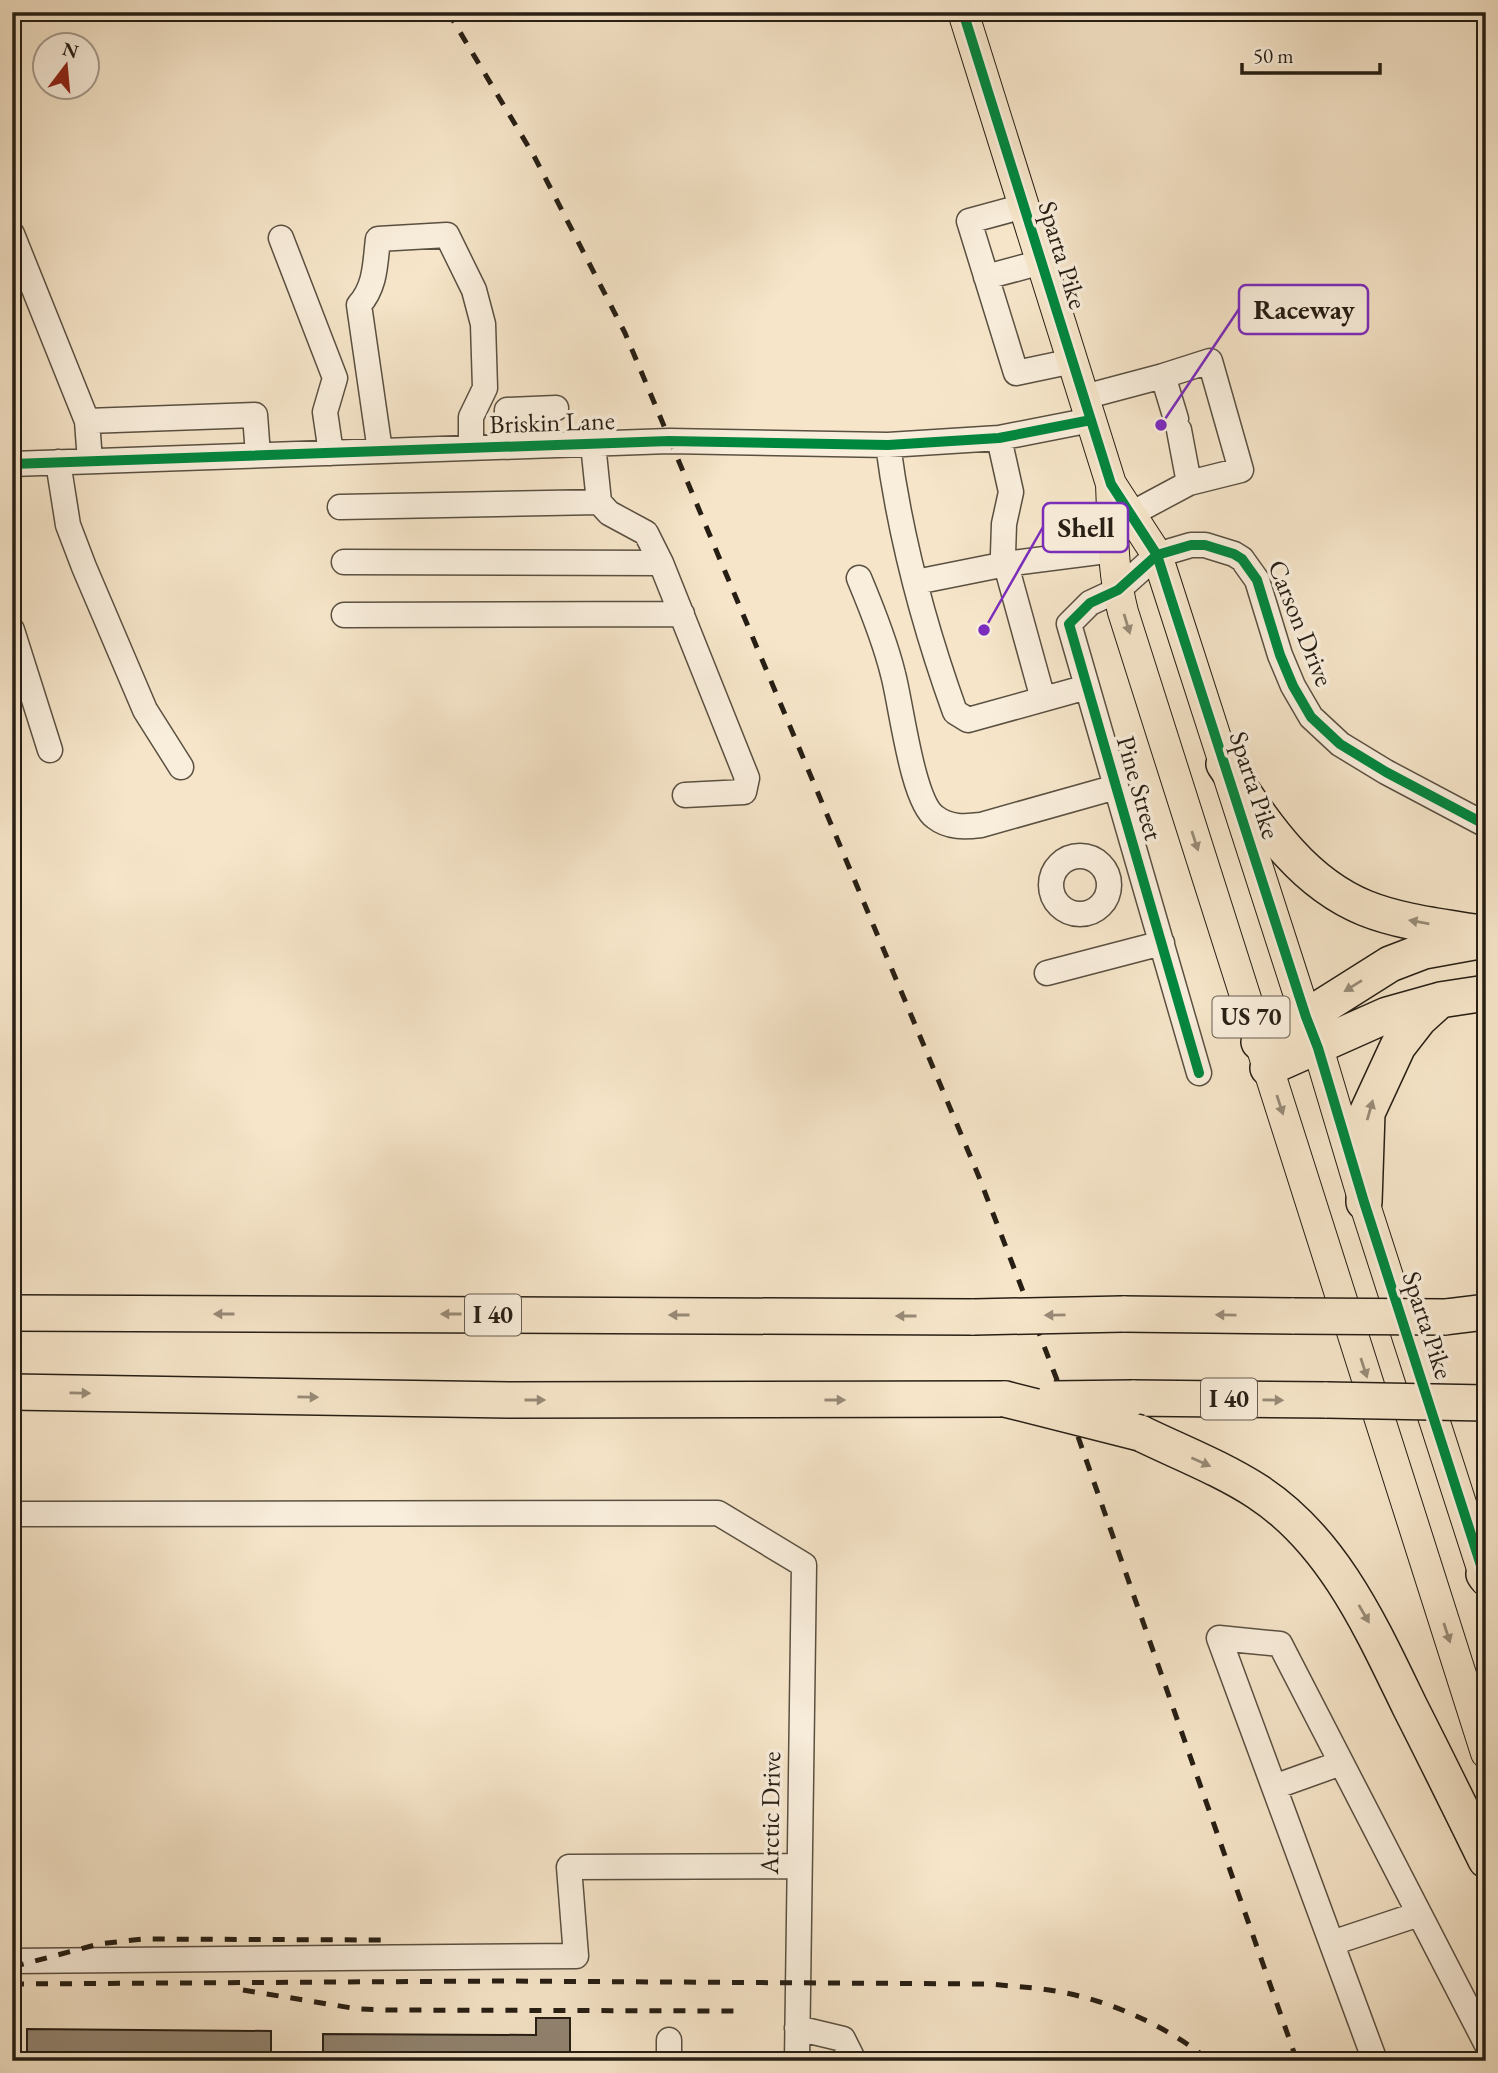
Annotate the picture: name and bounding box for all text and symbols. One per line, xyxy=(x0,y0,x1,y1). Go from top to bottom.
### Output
north arrow xyxy=(32,32,102,102)
scale bar xyxy=(1242,32,1381,76)
text: N xyxy=(60,36,82,64)
text: 50 m xyxy=(1253,42,1294,69)
street label: Sparta Pike xyxy=(1031,197,1095,313)
callout: Raceway xyxy=(1239,285,1368,334)
text: Raceway xyxy=(1253,291,1355,327)
street label: Briskin Lane xyxy=(489,403,615,441)
callout: Shell xyxy=(1043,503,1128,552)
text: Shell xyxy=(1057,509,1115,545)
street label: Carson Drive xyxy=(1260,555,1342,691)
one-way arrow xyxy=(1123,614,1133,635)
street label: Sparta Pike xyxy=(1222,727,1288,843)
street label: Pine Street xyxy=(1109,732,1171,844)
one-way arrow xyxy=(1190,831,1201,852)
one-way arrow xyxy=(1408,916,1430,927)
one-way arrow xyxy=(1344,979,1363,992)
road number: US 70 xyxy=(1212,996,1290,1037)
one-way arrow xyxy=(1275,1094,1285,1115)
one-way arrow xyxy=(1365,1098,1376,1120)
street label: Sparta Pike xyxy=(1395,1267,1461,1383)
road number: I 40 xyxy=(465,1294,521,1336)
one-way arrow xyxy=(212,1308,234,1319)
one-way arrow xyxy=(440,1308,462,1320)
one-way arrow xyxy=(667,1309,689,1321)
one-way arrow xyxy=(1043,1309,1065,1321)
one-way arrow xyxy=(1215,1309,1237,1321)
one-way arrow xyxy=(895,1310,917,1322)
one-way arrow xyxy=(1359,1358,1369,1379)
road number: I 40 xyxy=(1201,1378,1257,1420)
one-way arrow xyxy=(70,1387,92,1399)
one-way arrow xyxy=(297,1391,319,1403)
one-way arrow xyxy=(525,1394,547,1406)
one-way arrow xyxy=(824,1394,846,1406)
one-way arrow xyxy=(1263,1394,1285,1406)
one-way arrow xyxy=(1191,1457,1212,1468)
one-way arrow xyxy=(1358,1605,1370,1624)
one-way arrow xyxy=(1443,1623,1453,1644)
street label: Arctic Drive xyxy=(752,1751,788,1876)

